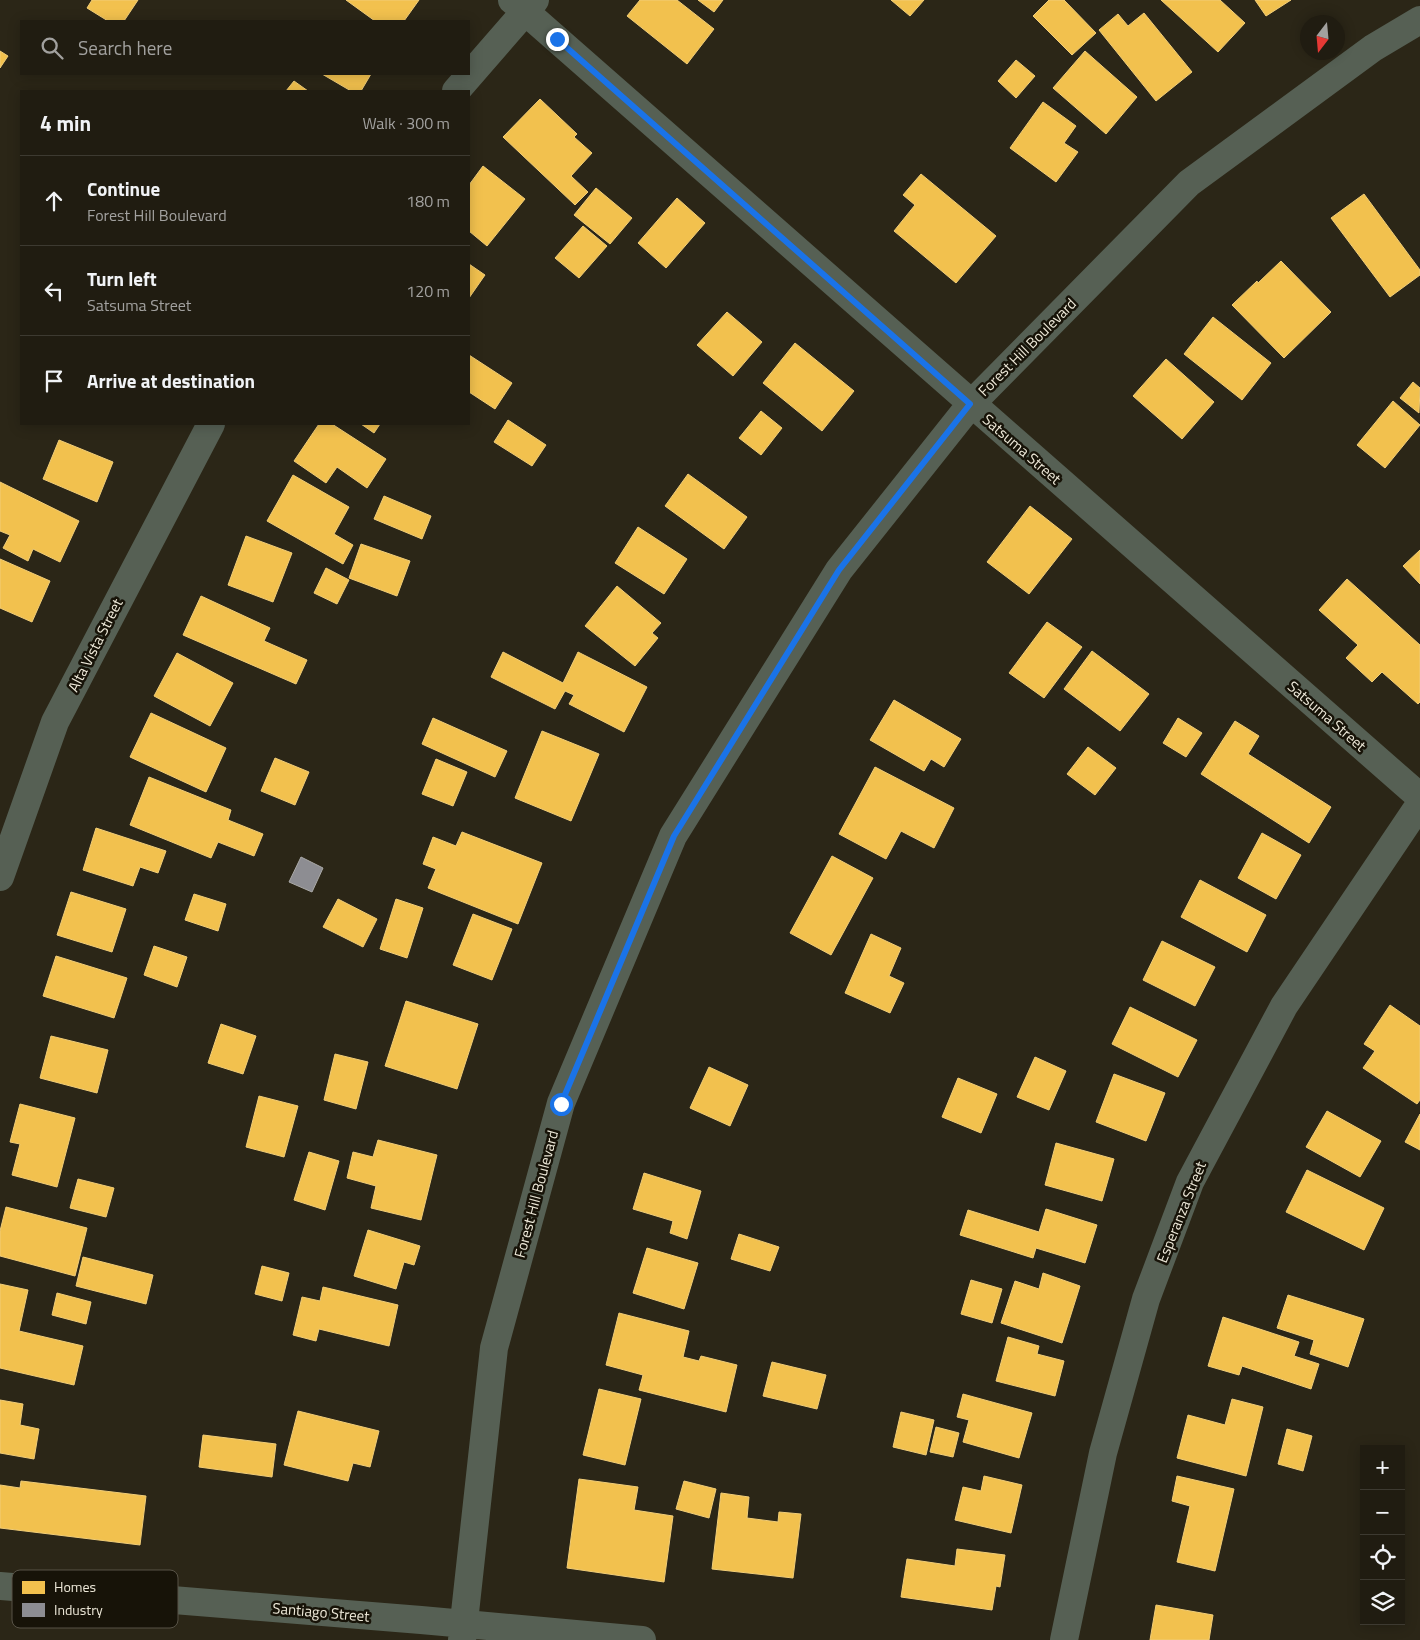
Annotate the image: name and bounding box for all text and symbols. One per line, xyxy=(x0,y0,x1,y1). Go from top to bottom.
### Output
north arrow xyxy=(1300,15,1345,60)
search box xyxy=(20,20,470,75)
route end xyxy=(546,28,569,51)
text: Search here xyxy=(78,33,172,62)
icon: search xyxy=(38,34,66,62)
text: 4 min xyxy=(40,107,91,139)
text: Walk · 300 m xyxy=(362,111,450,135)
text: Continue xyxy=(87,174,160,203)
icon: ahead xyxy=(40,187,68,215)
text: 180 m xyxy=(406,189,450,213)
text: Forest Hill Boulevard xyxy=(87,203,227,227)
text: Turn left xyxy=(87,264,157,293)
icon: left xyxy=(40,277,68,305)
text: 120 m xyxy=(406,279,450,303)
text: Satsuma Street xyxy=(87,293,191,317)
street label: Forest Hill Boulevard xyxy=(973,293,1081,401)
text: Arrive at destination xyxy=(87,366,255,395)
icon: arrive xyxy=(40,367,68,395)
street label: Satsuma Street xyxy=(978,408,1067,490)
street label: Alta Vista Street xyxy=(62,594,129,696)
street label: Satsuma Street xyxy=(1283,675,1372,757)
route start xyxy=(550,1093,573,1116)
street label: Forest Hill Boulevard xyxy=(508,1128,564,1260)
street label: Esperanza Street xyxy=(1150,1157,1212,1266)
map controls xyxy=(1360,1445,1405,1625)
button: + xyxy=(1360,1445,1405,1490)
button: − xyxy=(1360,1490,1405,1535)
button: locate xyxy=(1360,1535,1405,1580)
legend xyxy=(12,1570,178,1628)
text: Homes xyxy=(54,1576,96,1597)
button: layers xyxy=(1360,1580,1405,1625)
street label: Santiago Street xyxy=(272,1596,371,1628)
text: Industry xyxy=(54,1599,103,1620)

